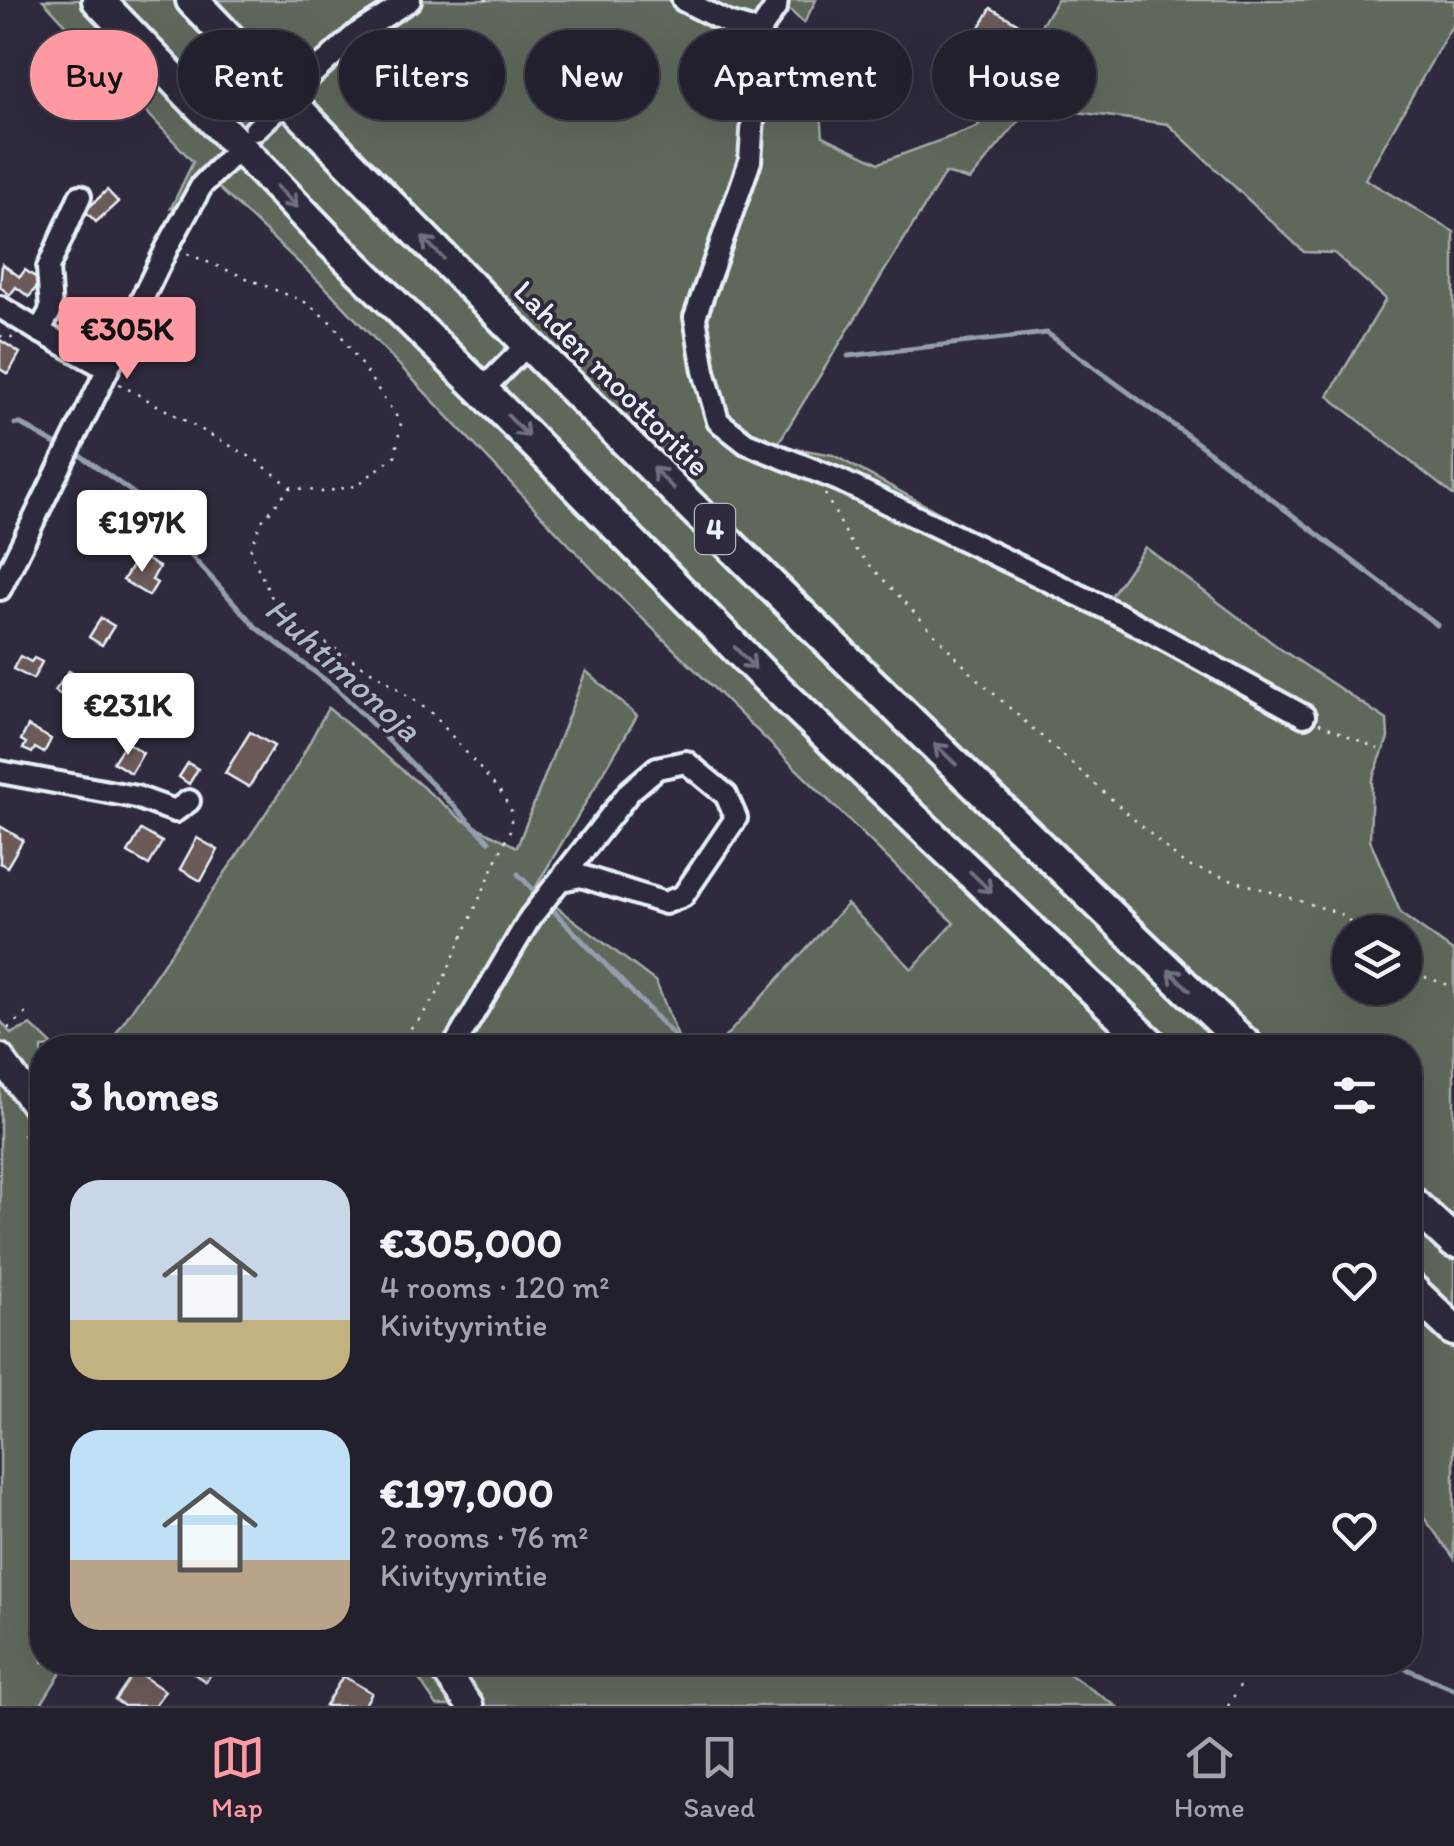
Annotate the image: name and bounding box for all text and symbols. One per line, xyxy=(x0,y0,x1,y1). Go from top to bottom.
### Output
chip: Buy xyxy=(30,30,158,120)
chip: Rent xyxy=(178,30,319,120)
chip: Filters xyxy=(339,30,505,120)
chip: New xyxy=(525,30,659,120)
chip: Apartment xyxy=(679,30,912,120)
chip: House xyxy=(932,30,1096,120)
one-way arrow xyxy=(275,184,299,208)
one-way arrow xyxy=(421,237,445,261)
street label: Lahden moottoritie xyxy=(506,272,718,484)
pin: €305K xyxy=(57,297,197,382)
text: €305K xyxy=(81,310,173,348)
one-way arrow xyxy=(505,413,529,437)
one-way arrow xyxy=(652,466,676,490)
pin: €197K xyxy=(72,490,212,575)
text: €197K xyxy=(99,503,185,541)
road number: 4 xyxy=(695,504,735,554)
water label: Huhtimonoja xyxy=(256,588,430,750)
one-way arrow xyxy=(733,645,757,669)
pin: €231K xyxy=(58,673,198,758)
text: €231K xyxy=(84,686,172,724)
one-way arrow xyxy=(934,742,958,766)
one-way arrow xyxy=(968,870,992,894)
map controls xyxy=(1332,915,1422,1005)
button: layers xyxy=(1332,915,1422,1005)
one-way arrow xyxy=(1167,969,1192,992)
icon: filters xyxy=(1327,1068,1382,1123)
text: 3 homes xyxy=(70,1070,219,1121)
text: €305,000 xyxy=(380,1217,562,1268)
icon: home xyxy=(150,1220,270,1340)
icon: heart xyxy=(1327,1253,1382,1308)
text: 4 rooms · 120 m² xyxy=(380,1268,610,1306)
text: Kivityyrintie xyxy=(380,1306,548,1344)
text: €197,000 xyxy=(380,1467,554,1518)
icon: home xyxy=(150,1470,270,1590)
icon: heart xyxy=(1327,1503,1382,1558)
text: 2 rooms · 76 m² xyxy=(380,1518,589,1556)
text: Kivityyrintie xyxy=(380,1556,548,1594)
tab: Map xyxy=(210,1730,265,1824)
tab: Saved xyxy=(684,1730,755,1824)
tab: Home xyxy=(1174,1730,1245,1824)

